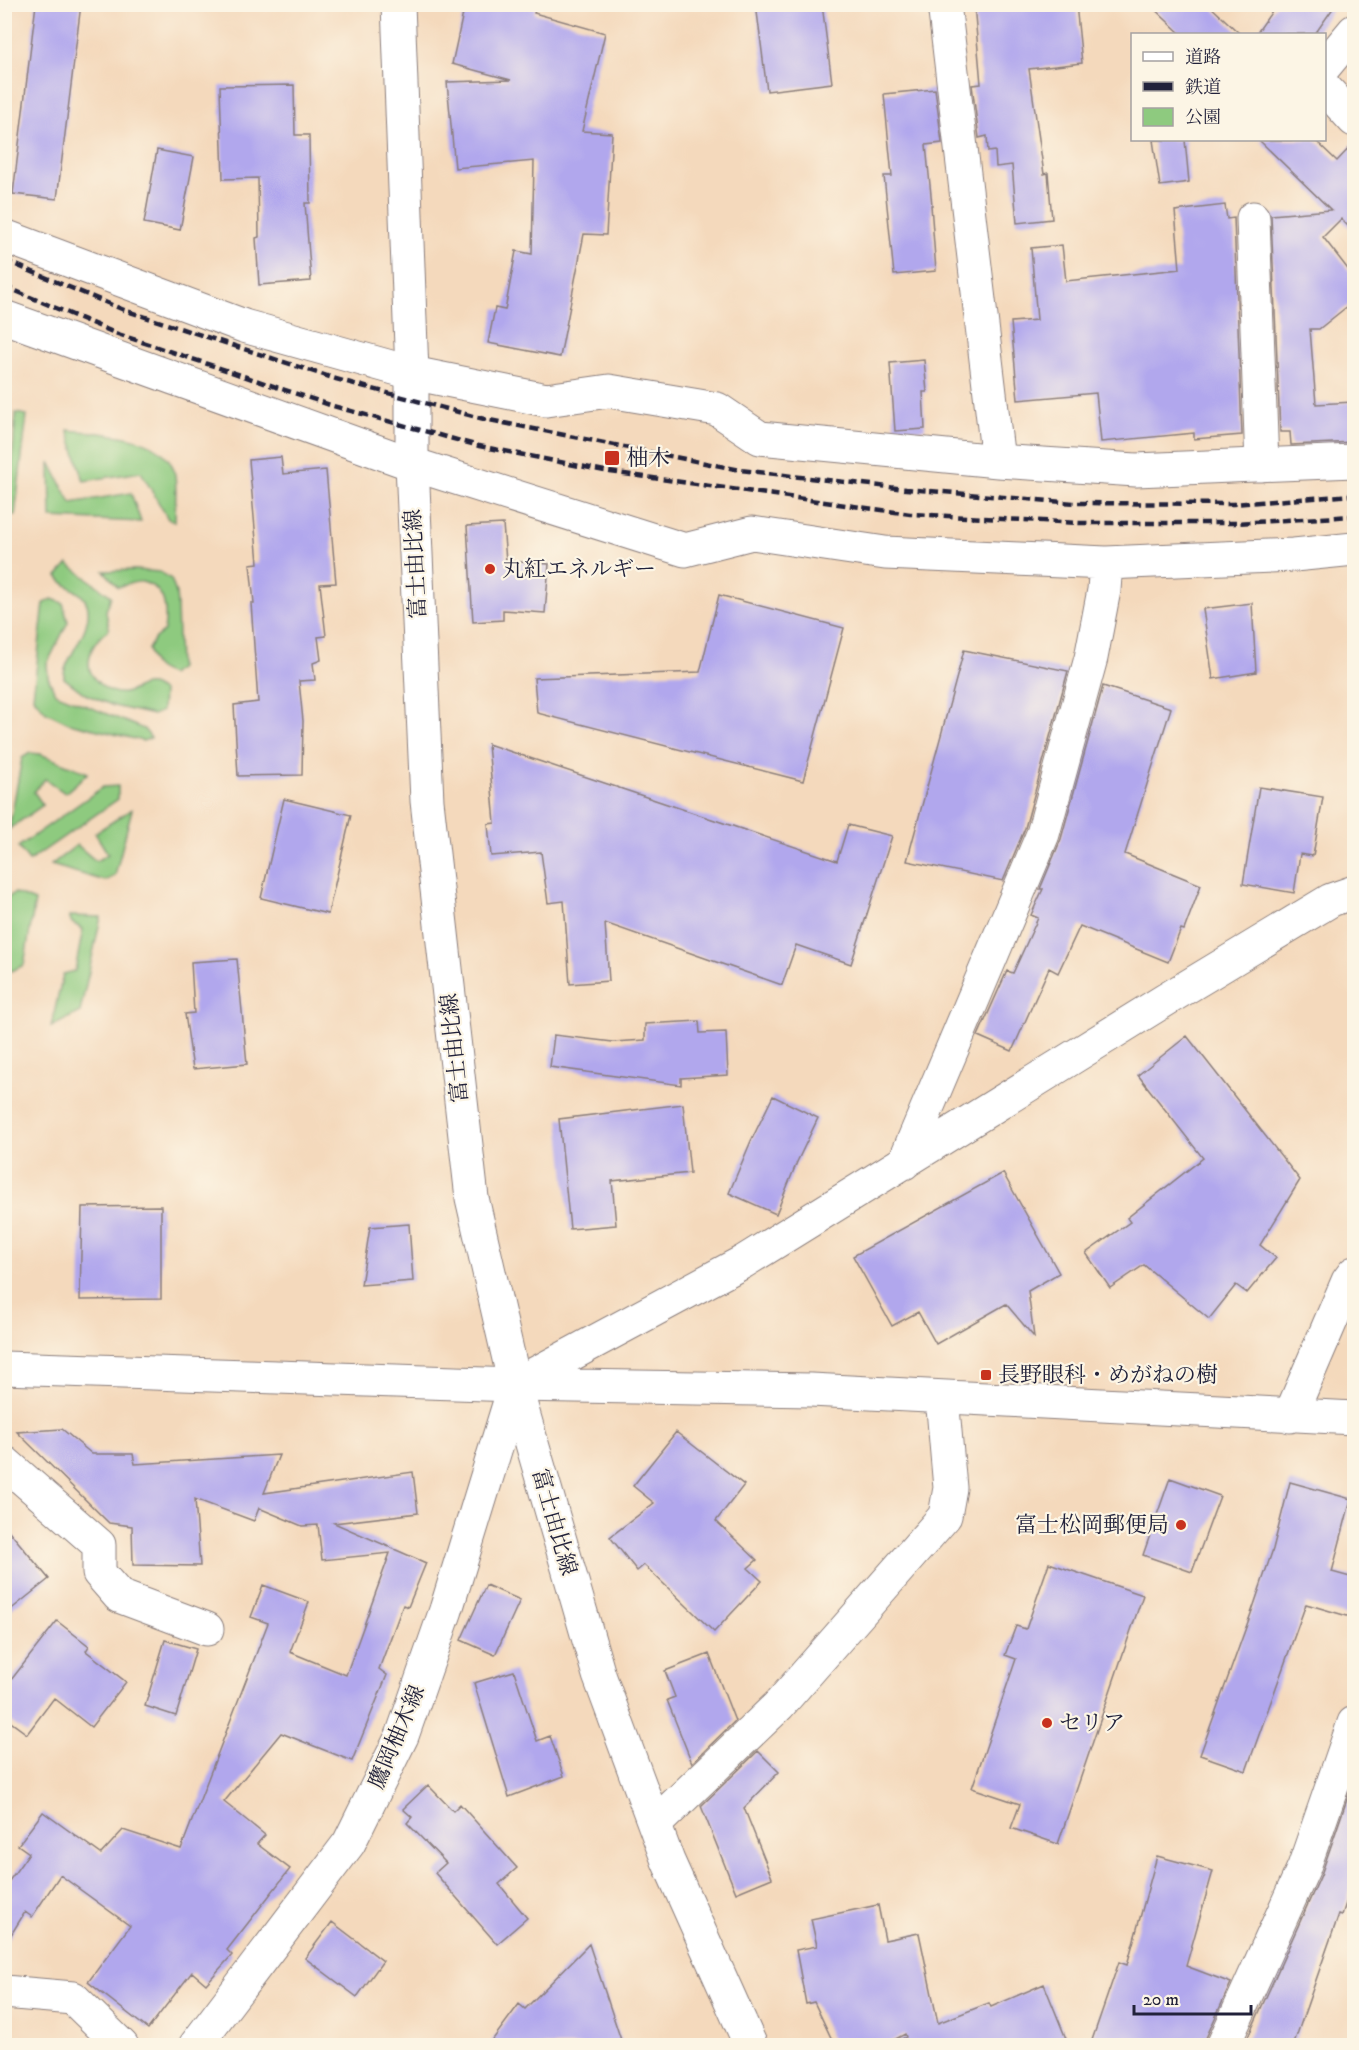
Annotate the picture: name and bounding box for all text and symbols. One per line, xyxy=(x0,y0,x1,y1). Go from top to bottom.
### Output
legend xyxy=(1131,33,1326,141)
text: 道路 xyxy=(1185,47,1221,69)
text: 鉄道 xyxy=(1185,77,1221,99)
text: 公園 xyxy=(1185,107,1221,129)
place label: 柚木 xyxy=(626,445,670,472)
marker: 柚木 xyxy=(603,449,621,467)
street label: 富士由比線 xyxy=(400,508,432,620)
place label: 丸紅エネルギー xyxy=(502,556,656,583)
marker: 丸紅エネルギー xyxy=(483,562,497,576)
street label: 富士由比線 xyxy=(436,992,474,1104)
place label: 長野眼科・めがねの樹 xyxy=(998,1362,1218,1389)
marker: 長野眼科・めがねの樹 xyxy=(979,1368,993,1382)
street label: 富士由比線 xyxy=(526,1465,582,1579)
place label: 富士松岡郵便局 xyxy=(1015,1512,1169,1539)
marker: 富士松岡郵便局 xyxy=(1174,1518,1188,1532)
street label: 鷹岡柚木線 xyxy=(363,1681,431,1793)
place label: セリア xyxy=(1059,1710,1125,1737)
marker: セリア xyxy=(1040,1716,1054,1730)
scale bar xyxy=(1134,1978,1251,2016)
text: 20 m xyxy=(1143,1989,1179,2011)

